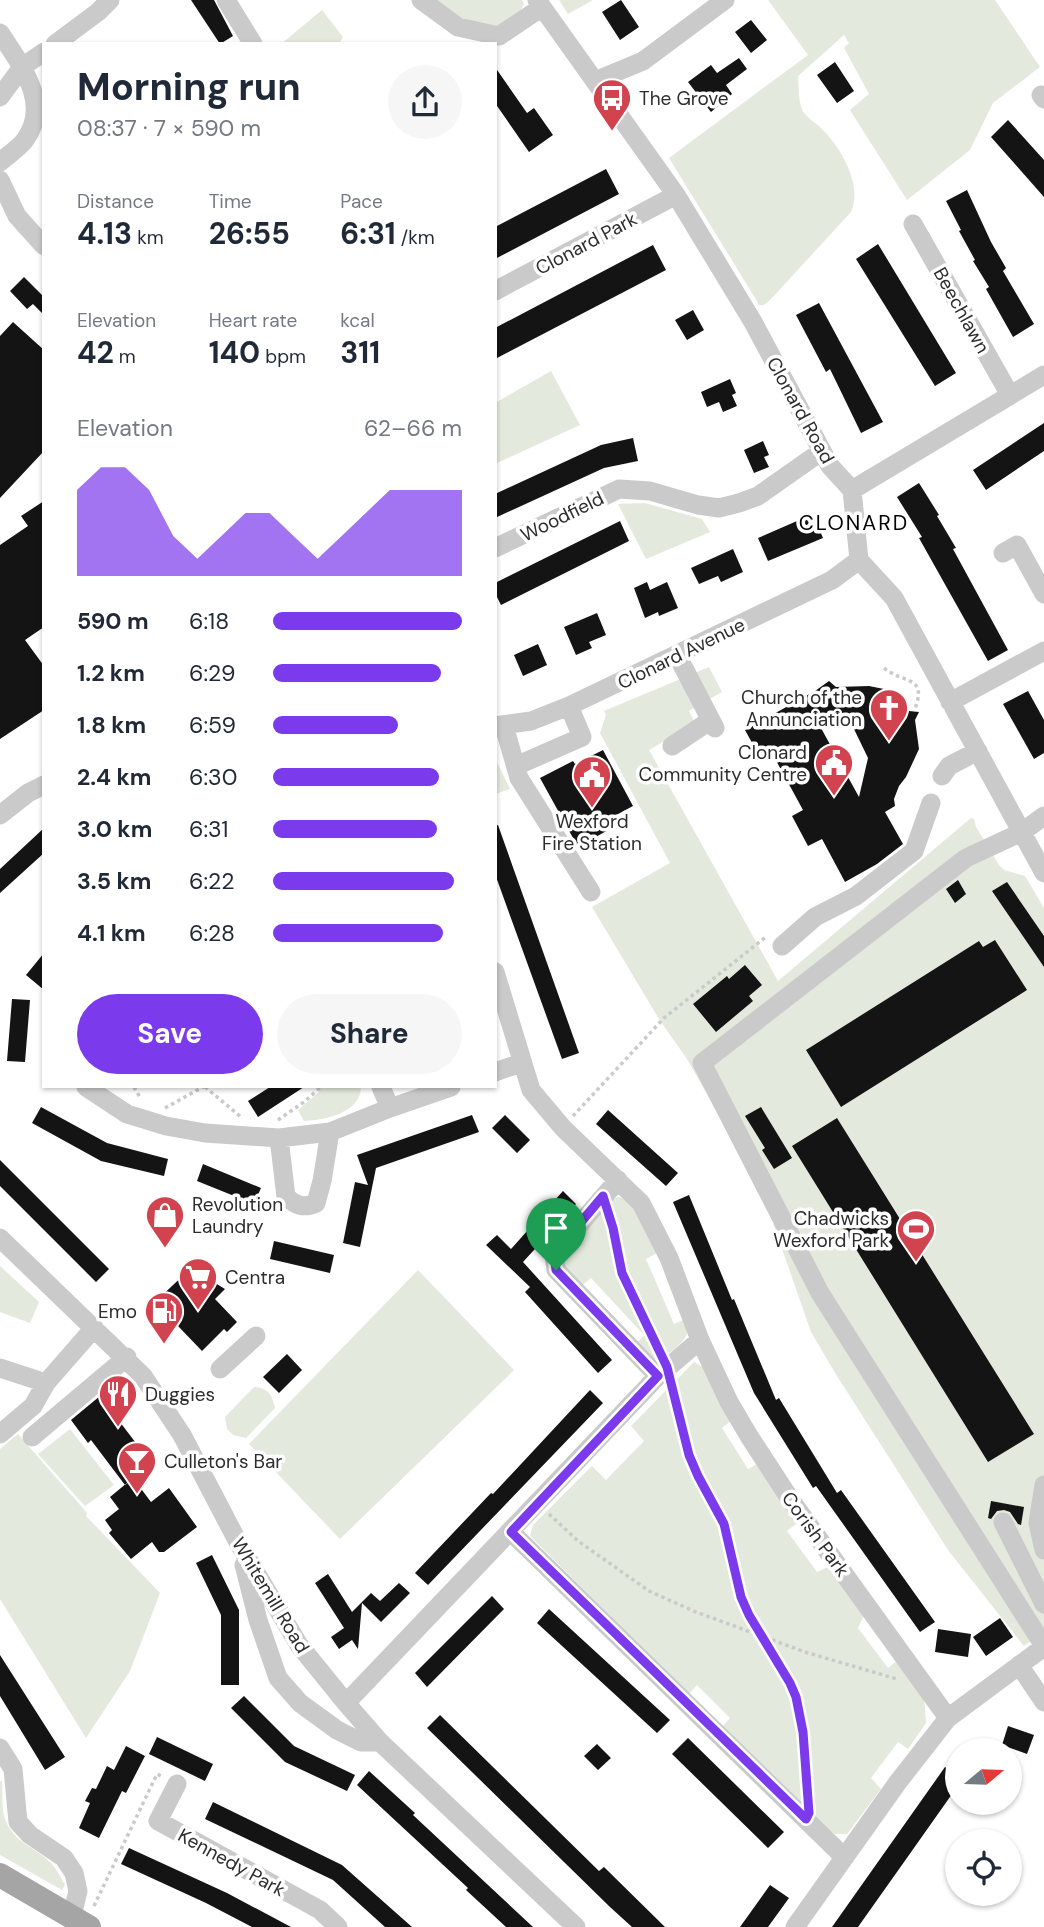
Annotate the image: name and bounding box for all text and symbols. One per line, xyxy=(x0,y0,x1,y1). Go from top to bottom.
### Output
text: Morning run xyxy=(77,62,301,112)
button: share xyxy=(388,65,462,139)
bus stop icon: The Grove xyxy=(591,77,633,132)
place label: The Grove xyxy=(639,86,729,111)
text: 08:37 · 7 × 590 m xyxy=(77,113,261,143)
text: Distance xyxy=(77,189,154,214)
text: Time xyxy=(209,189,252,214)
text: Pace xyxy=(340,189,383,214)
street label: Clonard Park xyxy=(531,206,642,281)
text: 4.13 xyxy=(77,214,132,253)
text: 26:55 xyxy=(209,214,290,253)
text: 6:31 xyxy=(340,214,396,253)
text: km xyxy=(132,225,164,250)
text: /km xyxy=(396,225,435,250)
street label: Beechlawn xyxy=(928,263,995,358)
text: Elevation xyxy=(77,308,156,333)
text: Heart rate xyxy=(209,308,297,333)
text: kcal xyxy=(340,308,375,333)
text: 42 xyxy=(77,333,114,372)
text: 140 xyxy=(209,333,260,372)
text: 311 xyxy=(340,333,380,372)
text: m xyxy=(114,344,136,369)
text: bpm xyxy=(260,344,306,369)
street label: Clonard Road xyxy=(761,352,840,468)
text: Elevation xyxy=(77,413,173,443)
text: 62–66 m xyxy=(364,413,462,443)
street label: Woodfield xyxy=(517,486,608,547)
district label: CLONARD xyxy=(799,509,909,537)
text: 590 m xyxy=(77,606,149,636)
text: 6:18 xyxy=(189,606,229,636)
street label: Clonard Avenue xyxy=(613,612,749,695)
text: 1.2 km xyxy=(77,658,145,688)
text: 6:29 xyxy=(189,658,236,688)
place label: Church of the Annunciation xyxy=(741,685,862,732)
church icon: Church of the Annunciation xyxy=(868,687,910,742)
text: 1.8 km xyxy=(77,710,146,740)
text: 6:59 xyxy=(189,710,236,740)
place label: Clonard Community Centre xyxy=(639,740,807,787)
public building icon: Clonard Community Centre xyxy=(813,742,855,797)
public building icon: Wexford Fire Station xyxy=(571,754,613,809)
text: 2.4 km xyxy=(77,762,151,792)
text: 6:30 xyxy=(189,762,237,792)
place label: Wexford Fire Station xyxy=(542,809,642,856)
text: 3.0 km xyxy=(77,814,152,844)
text: 6:31 xyxy=(189,814,228,844)
text: 3.5 km xyxy=(77,866,151,896)
text: 6:22 xyxy=(189,866,235,896)
text: 4.1 km xyxy=(77,918,146,948)
text: 6:28 xyxy=(189,918,235,948)
button: Save xyxy=(77,994,263,1074)
button: Share xyxy=(277,994,462,1074)
place label: Revolution Laundry xyxy=(192,1192,283,1239)
shop icon: Revolution Laundry xyxy=(144,1194,186,1249)
pin xyxy=(526,1198,586,1270)
place label: Chadwicks Wexford Park xyxy=(773,1206,889,1253)
sports icon: Chadwicks Wexford Park xyxy=(895,1208,937,1263)
icon: arrive xyxy=(537,1209,575,1247)
supermarket icon: Centra xyxy=(177,1256,219,1311)
place label: Centra xyxy=(225,1265,285,1290)
fuel station icon: Emo xyxy=(143,1290,185,1345)
place label: Emo xyxy=(98,1299,137,1324)
restaurant icon: Duggies xyxy=(97,1373,139,1428)
place label: Duggies xyxy=(145,1382,215,1407)
bar icon: Culleton's Bar xyxy=(116,1440,158,1495)
place label: Culleton's Bar xyxy=(164,1449,282,1474)
street label: Corish Park xyxy=(776,1487,855,1582)
street label: Whitemill Road xyxy=(226,1533,315,1658)
north arrow xyxy=(945,1738,1022,1815)
map controls xyxy=(945,1738,1022,1906)
street label: Kennedy Park xyxy=(174,1823,290,1902)
button: locate xyxy=(945,1829,1022,1906)

